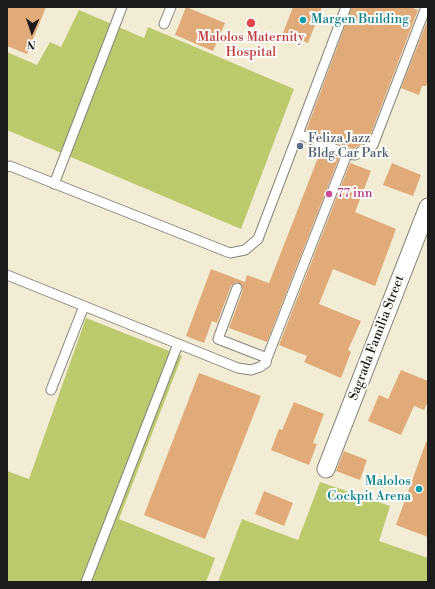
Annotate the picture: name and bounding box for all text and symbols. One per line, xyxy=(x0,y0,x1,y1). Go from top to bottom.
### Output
north arrow xyxy=(12,12,52,52)
place label: Margen Building xyxy=(311,12,409,28)
marker: Margen Building xyxy=(298,15,308,25)
marker: Malolos Maternity Hospital xyxy=(245,17,257,29)
place label: Malolos Maternity Hospital xyxy=(198,30,304,61)
text: N xyxy=(27,37,36,51)
place label: Feliza Jazz Bldg Car Park xyxy=(308,131,389,162)
marker: Feliza Jazz Bldg Car Park xyxy=(295,141,305,151)
place label: 77 inn xyxy=(337,186,373,202)
marker: 77 inn xyxy=(324,189,334,199)
street label: Sagrada Familia Street xyxy=(346,273,408,403)
place label: Malolos Cockpit Arena xyxy=(327,474,411,505)
marker: Malolos Cockpit Arena xyxy=(414,484,424,494)

